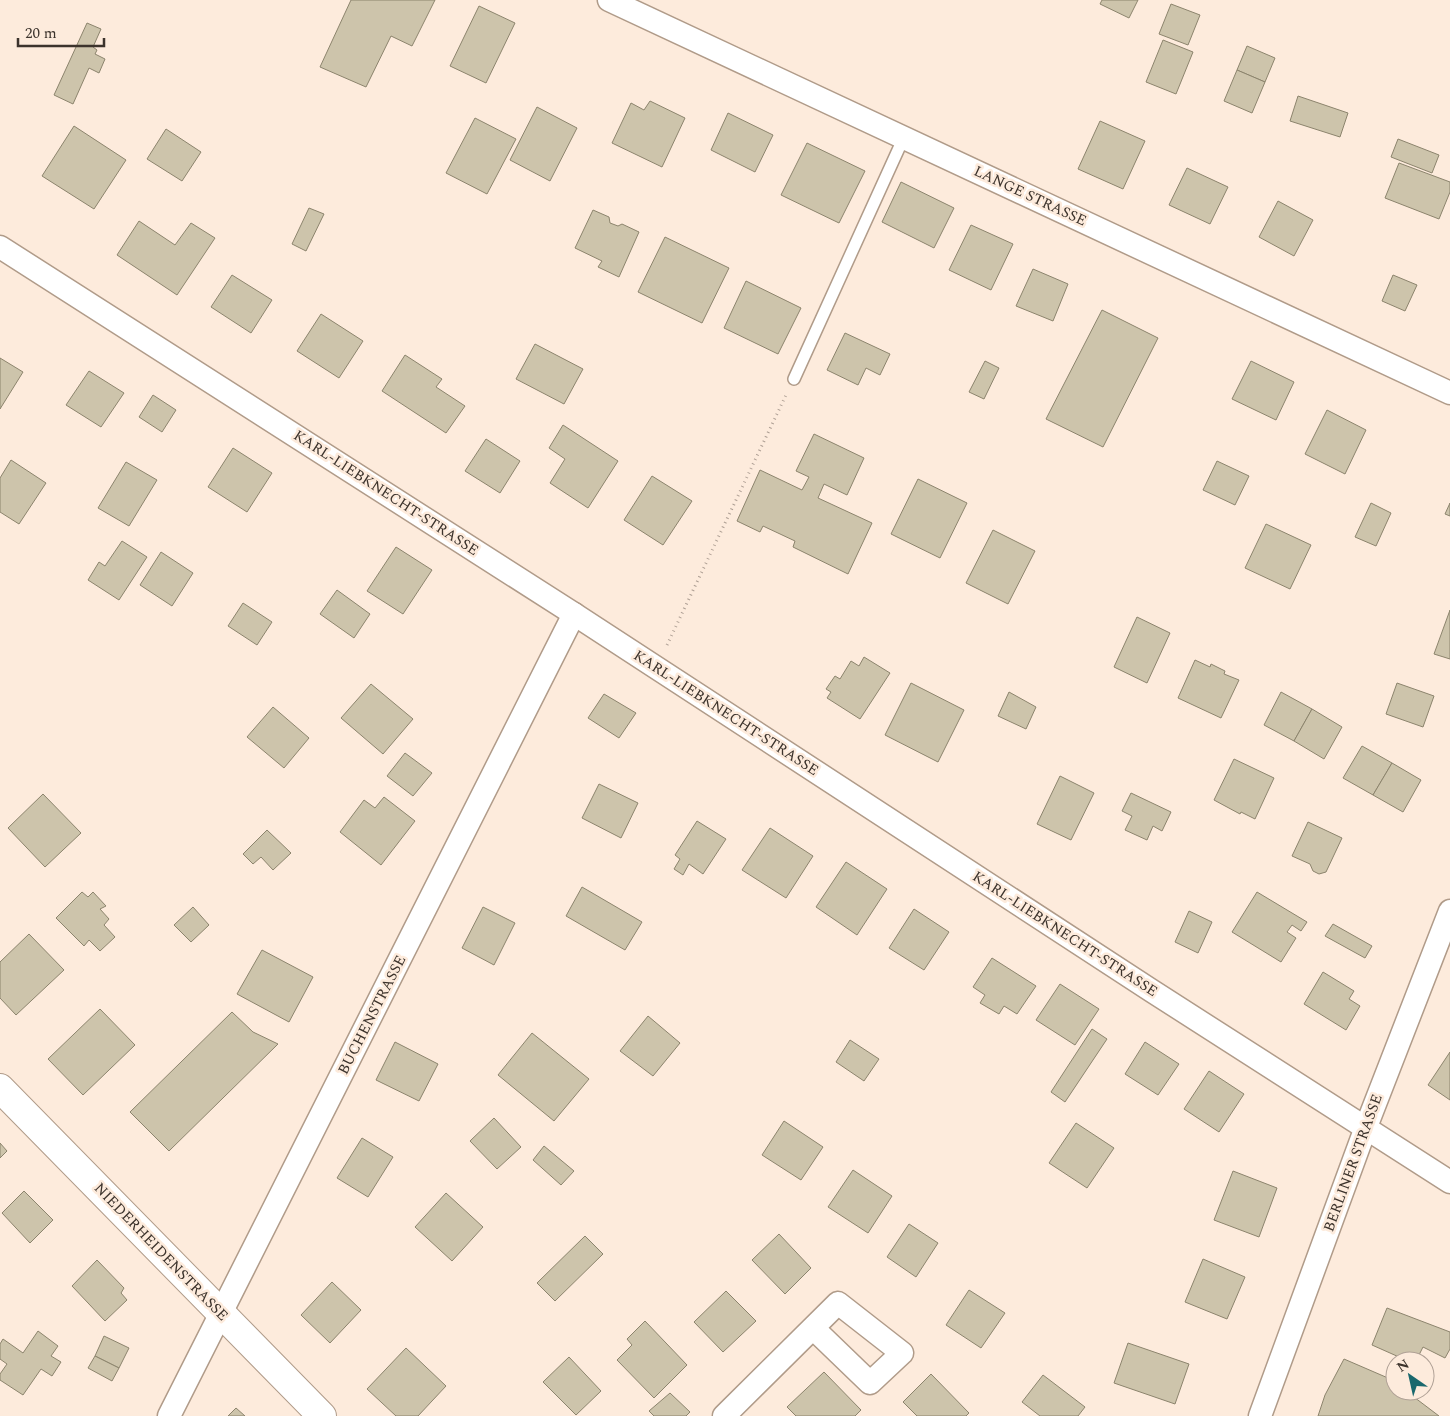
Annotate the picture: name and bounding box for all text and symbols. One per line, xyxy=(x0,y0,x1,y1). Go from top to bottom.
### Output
scale bar xyxy=(18,15,104,47)
text: 20 m xyxy=(25,22,57,45)
street label: LANGE STRASSE xyxy=(970,160,1090,232)
street label: KARL-LIEBKNECHT-STRASSE xyxy=(289,424,483,562)
street label: KARL-LIEBKNECHT-STRASSE xyxy=(629,644,823,782)
street label: KARL-LIEBKNECHT-STRASSE xyxy=(968,865,1162,1003)
street label: BUCHENSTRASSE xyxy=(332,951,412,1079)
street label: BERLINER STRASSE xyxy=(1317,1091,1389,1235)
street label: NIEDERHEIDENSTRASSE xyxy=(88,1178,234,1326)
north arrow xyxy=(1385,1351,1435,1401)
text: N xyxy=(1392,1354,1414,1378)

